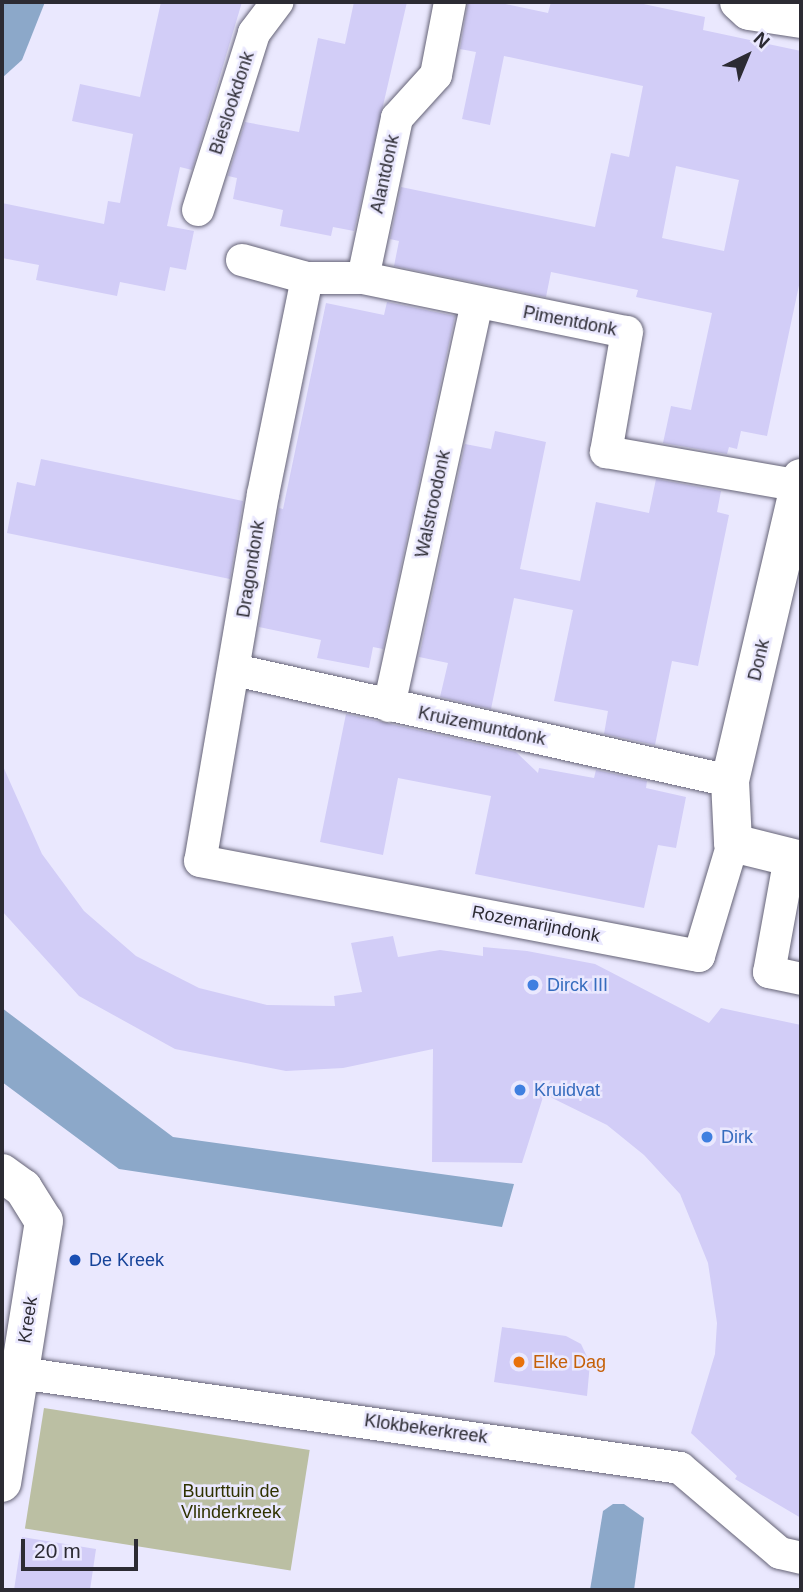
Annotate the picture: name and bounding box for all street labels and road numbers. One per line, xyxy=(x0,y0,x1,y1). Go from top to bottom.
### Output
street label: Bieslookdonk xyxy=(205,49,259,157)
street label: Alantdonk xyxy=(366,133,404,215)
street label: Pimentdonk xyxy=(521,301,619,341)
street label: Walstroodonk xyxy=(411,448,455,560)
street label: Dragondonk xyxy=(233,519,269,619)
street label: Donk xyxy=(744,637,774,683)
street label: Kruizemuntdonk xyxy=(416,702,548,750)
street label: Rozemarijndonk xyxy=(470,901,602,947)
street label: Kreek xyxy=(14,1295,42,1345)
street label: Klokbekerkreek xyxy=(363,1410,489,1448)

